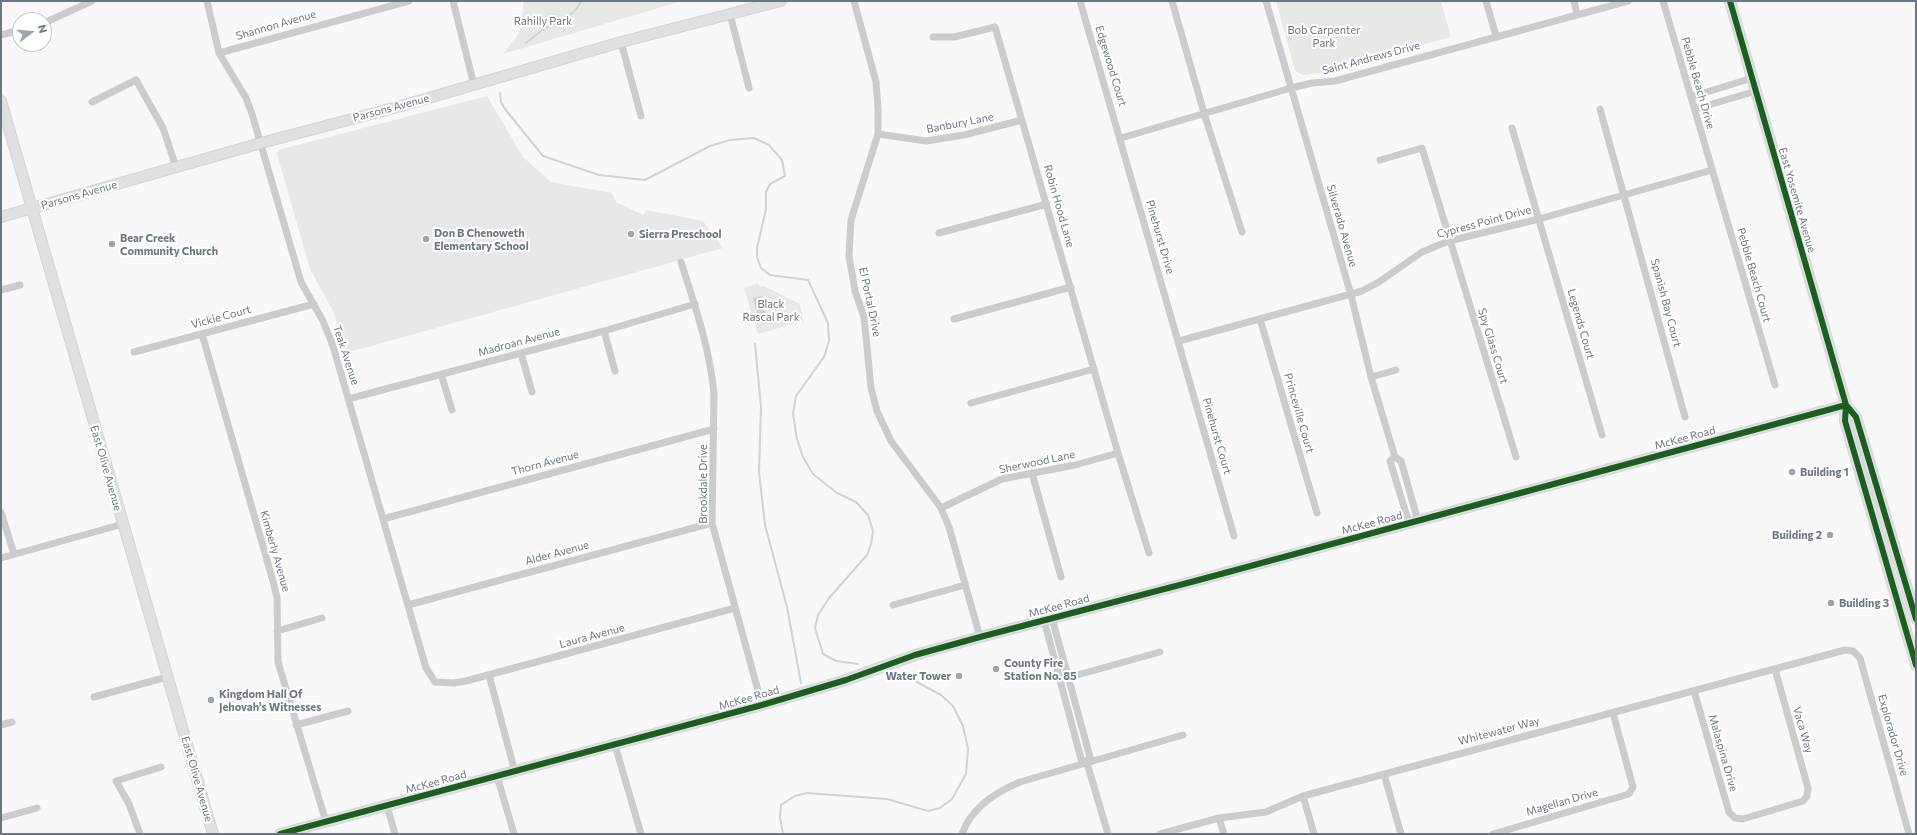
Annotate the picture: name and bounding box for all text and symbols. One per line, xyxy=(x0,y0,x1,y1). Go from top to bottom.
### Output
street label: Shannon Avenue xyxy=(234,7,318,43)
north arrow xyxy=(12,12,52,52)
park label: Rahilly Park xyxy=(514,14,572,28)
text: N xyxy=(36,23,50,35)
park label: Bob Carpenter Park xyxy=(1287,23,1361,49)
street label: Edgewood Court xyxy=(1092,24,1130,108)
street label: Pebble Beach Drive xyxy=(1679,35,1717,131)
street label: Saint Andrews Drive xyxy=(1321,39,1421,77)
street label: Parsons Avenue xyxy=(351,91,431,125)
street label: Banbury Lane xyxy=(925,110,995,136)
street label: East Yosemite Avenue xyxy=(1776,146,1818,254)
street label: Robin Hood Lane xyxy=(1041,163,1077,249)
street label: Parsons Avenue xyxy=(39,178,119,212)
street label: Silverado Avenue xyxy=(1324,183,1360,269)
street label: Pinehurst Drive xyxy=(1143,198,1177,276)
street label: Cypress Point Drive xyxy=(1435,203,1533,241)
place label: Don B Chenoweth Elementary School xyxy=(434,226,529,252)
street label: Pebble Beach Court xyxy=(1734,226,1774,324)
place label: Sierra Preschool xyxy=(639,227,722,241)
marker: Sierra Preschool xyxy=(626,229,636,239)
place label: Bear Creek Community Church xyxy=(120,231,218,257)
marker: Don B Chenoweth Elementary School xyxy=(421,234,431,244)
marker: Bear Creek Community Church xyxy=(107,239,117,249)
street label: Spanish Bay Court xyxy=(1648,257,1684,349)
street label: El Portal Drive xyxy=(856,266,884,338)
street label: Legends Court xyxy=(1565,287,1597,361)
park label: Black Rascal Park xyxy=(742,297,800,323)
street label: Vickie Court xyxy=(190,303,252,331)
street label: Spy Glass Court xyxy=(1475,307,1511,385)
street label: Teak Avenue xyxy=(330,323,362,387)
street label: Madroan Avenue xyxy=(477,325,561,359)
street label: Princeville Court xyxy=(1281,371,1317,455)
street label: Pinehurst Court xyxy=(1200,396,1234,476)
street label: East Olive Avenue xyxy=(87,424,125,512)
street label: McKee Road xyxy=(1653,424,1717,452)
street label: Brookdale Drive xyxy=(696,444,710,524)
street label: Thorn Avenue xyxy=(510,448,580,478)
street label: Sherwood Lane xyxy=(998,448,1076,476)
place label: Building 1 xyxy=(1800,465,1849,479)
marker: Building 1 xyxy=(1787,467,1797,477)
street label: Kimberly Avenue xyxy=(257,509,293,593)
street label: McKee Road xyxy=(1340,509,1404,537)
place label: Building 2 xyxy=(1772,528,1822,542)
marker: Building 2 xyxy=(1825,530,1835,540)
street label: Alder Avenue xyxy=(524,538,590,568)
street label: McKee Road xyxy=(1027,592,1091,620)
place label: Building 3 xyxy=(1839,596,1889,610)
marker: Building 3 xyxy=(1826,598,1836,608)
street label: Laura Avenue xyxy=(558,621,626,651)
place label: County Fire Station No. 85 xyxy=(1004,656,1077,682)
marker: County Fire Station No. 85 xyxy=(991,664,1001,674)
place label: Water Tower xyxy=(885,669,951,683)
marker: Water Tower xyxy=(954,671,964,681)
street label: McKee Road xyxy=(717,683,781,713)
place label: Kingdom Hall Of Jehovah's Witnesses xyxy=(219,687,321,713)
street label: Explorador Drive xyxy=(1875,693,1911,777)
marker: Kingdom Hall Of Jehovah's Witnesses xyxy=(206,695,216,705)
street label: Vaca Way xyxy=(1790,705,1816,755)
street label: Malaspina Drive xyxy=(1706,713,1740,793)
street label: Whitewater Way xyxy=(1457,714,1541,748)
street label: East Olive Avenue xyxy=(178,735,216,823)
street label: McKee Road xyxy=(404,768,468,796)
street label: Magellan Drive xyxy=(1525,785,1599,819)

